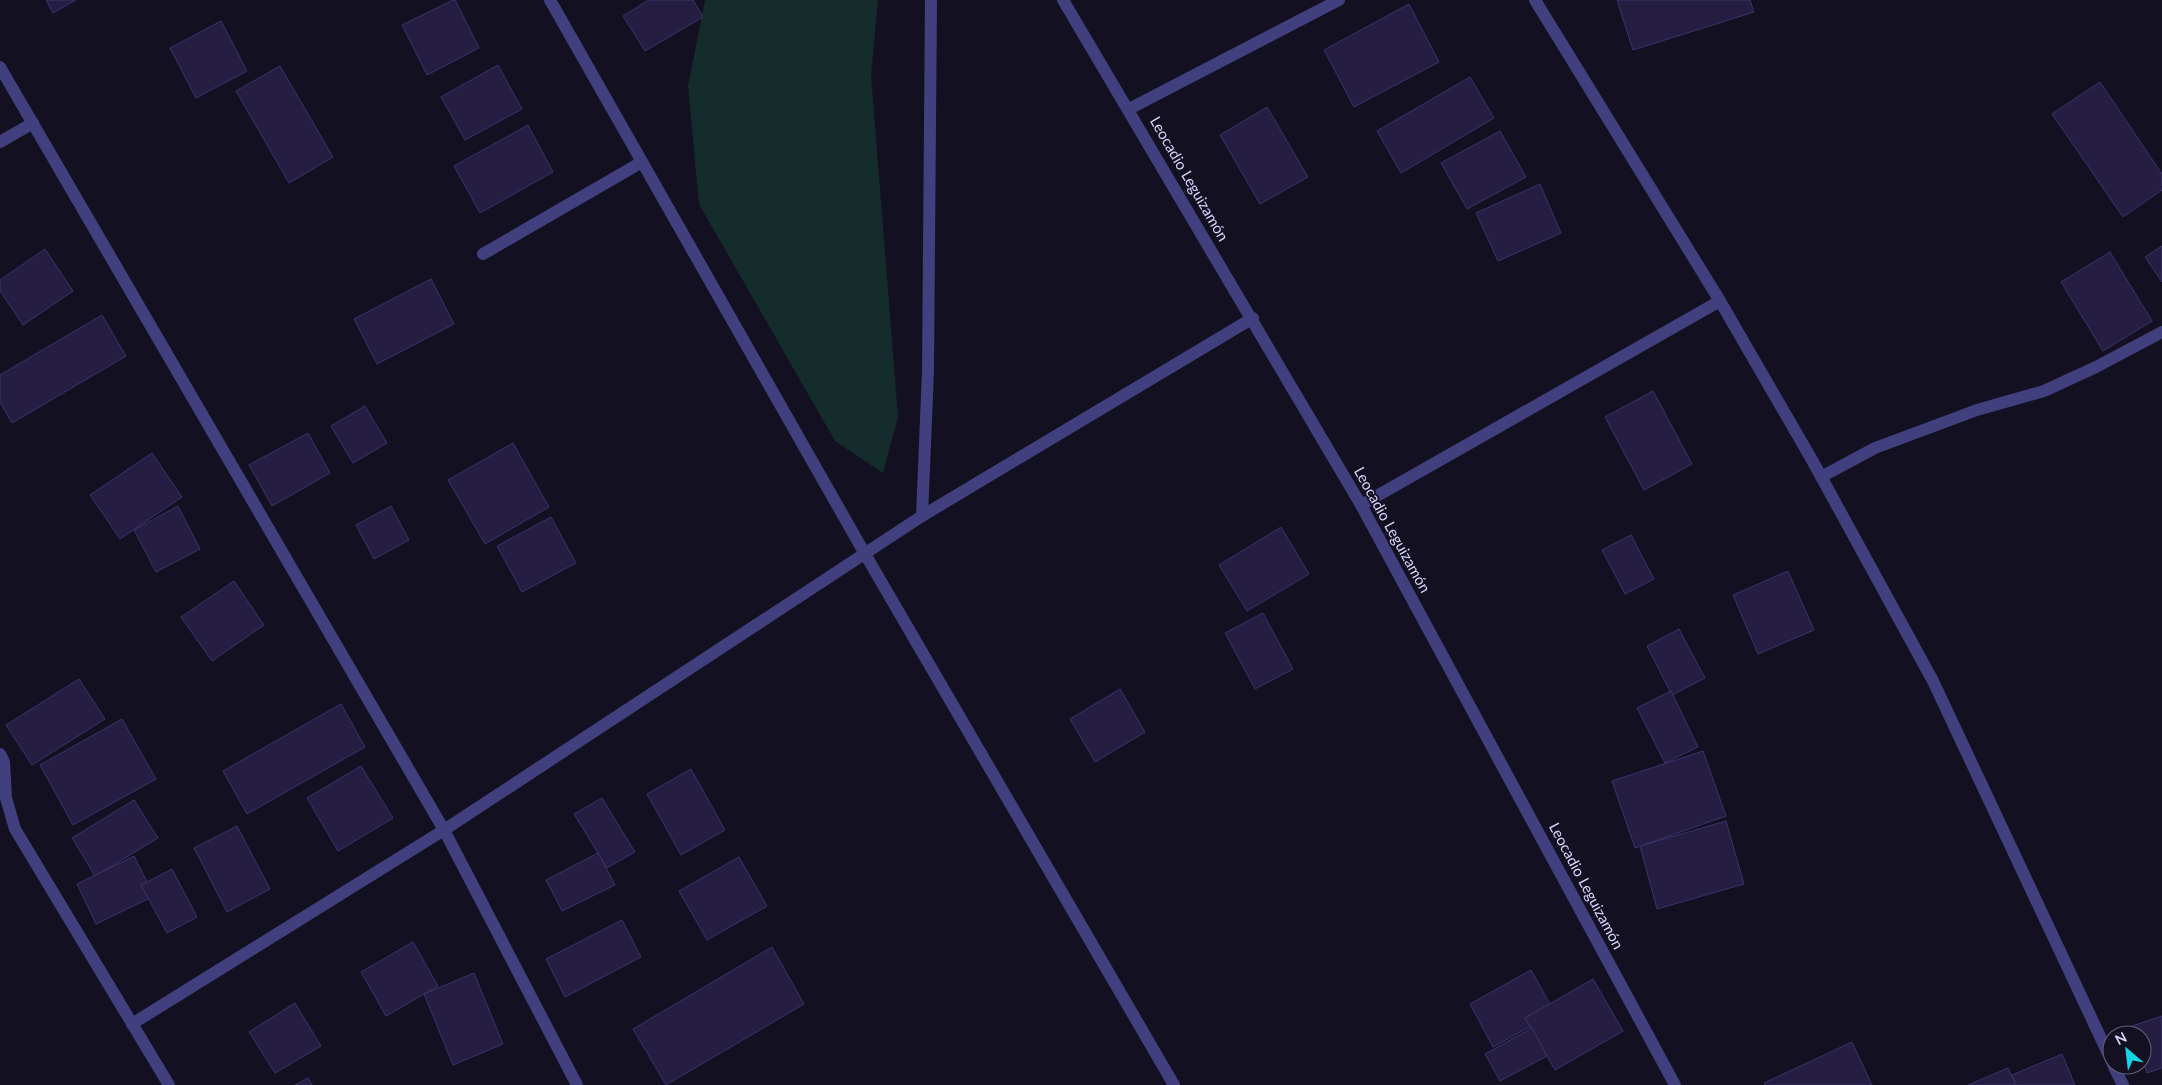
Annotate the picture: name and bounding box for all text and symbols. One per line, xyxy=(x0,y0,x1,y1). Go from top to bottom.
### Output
street label: Leocadio Leguizamón xyxy=(1147,113,1233,244)
street label: Leocadio Leguizamón xyxy=(1351,464,1435,595)
street label: Leocadio Leguizamón xyxy=(1546,819,1628,952)
north arrow xyxy=(2102,1025,2152,1075)
text: N xyxy=(2112,1028,2129,1048)

